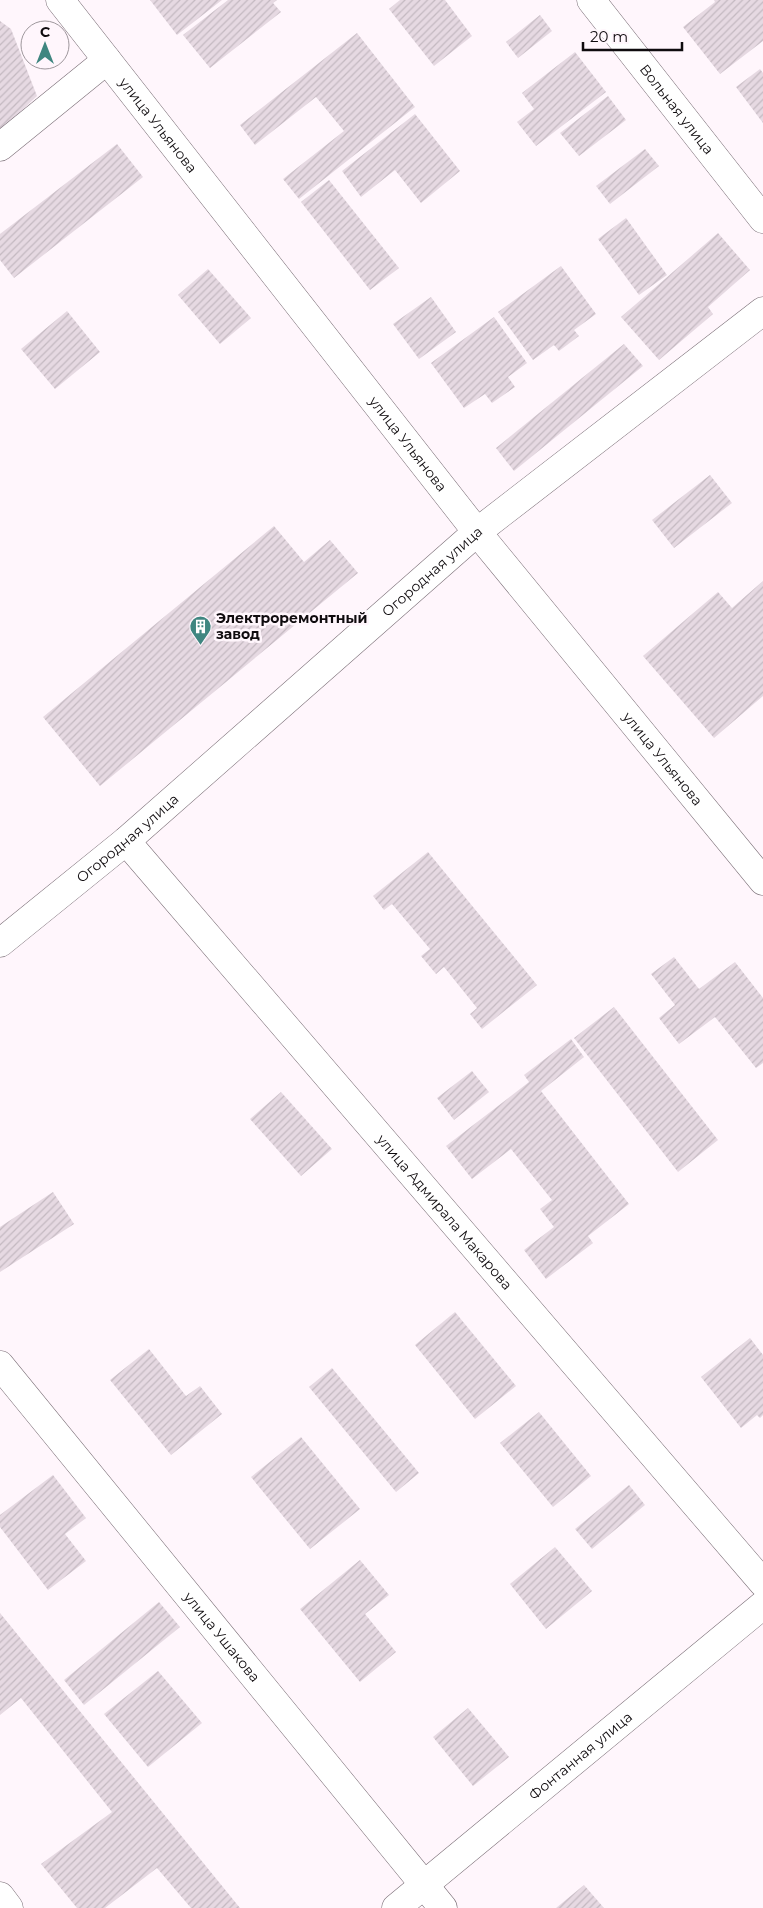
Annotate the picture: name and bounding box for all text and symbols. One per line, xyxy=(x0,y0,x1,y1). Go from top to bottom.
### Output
north arrow xyxy=(20,20,70,70)
scale bar xyxy=(583,20,682,52)
text: С xyxy=(40,23,50,41)
text: 20 m xyxy=(590,27,628,46)
street label: Вольная улица xyxy=(636,61,718,158)
street label: улица Ульянова xyxy=(115,73,201,176)
street label: улица Ульянова xyxy=(364,392,451,495)
street label: Огородная улица xyxy=(378,522,486,621)
place label: Электроремонтный завод xyxy=(216,609,368,643)
building icon: Электроремонтный завод xyxy=(188,614,212,645)
street label: улица Ульянова xyxy=(618,707,707,809)
street label: Огородная улица xyxy=(73,790,182,887)
street label: улица Адмирала Макарова xyxy=(372,1130,516,1293)
street label: улица Ушакова xyxy=(179,1587,264,1686)
street label: Фонтанная улица xyxy=(525,1708,636,1804)

